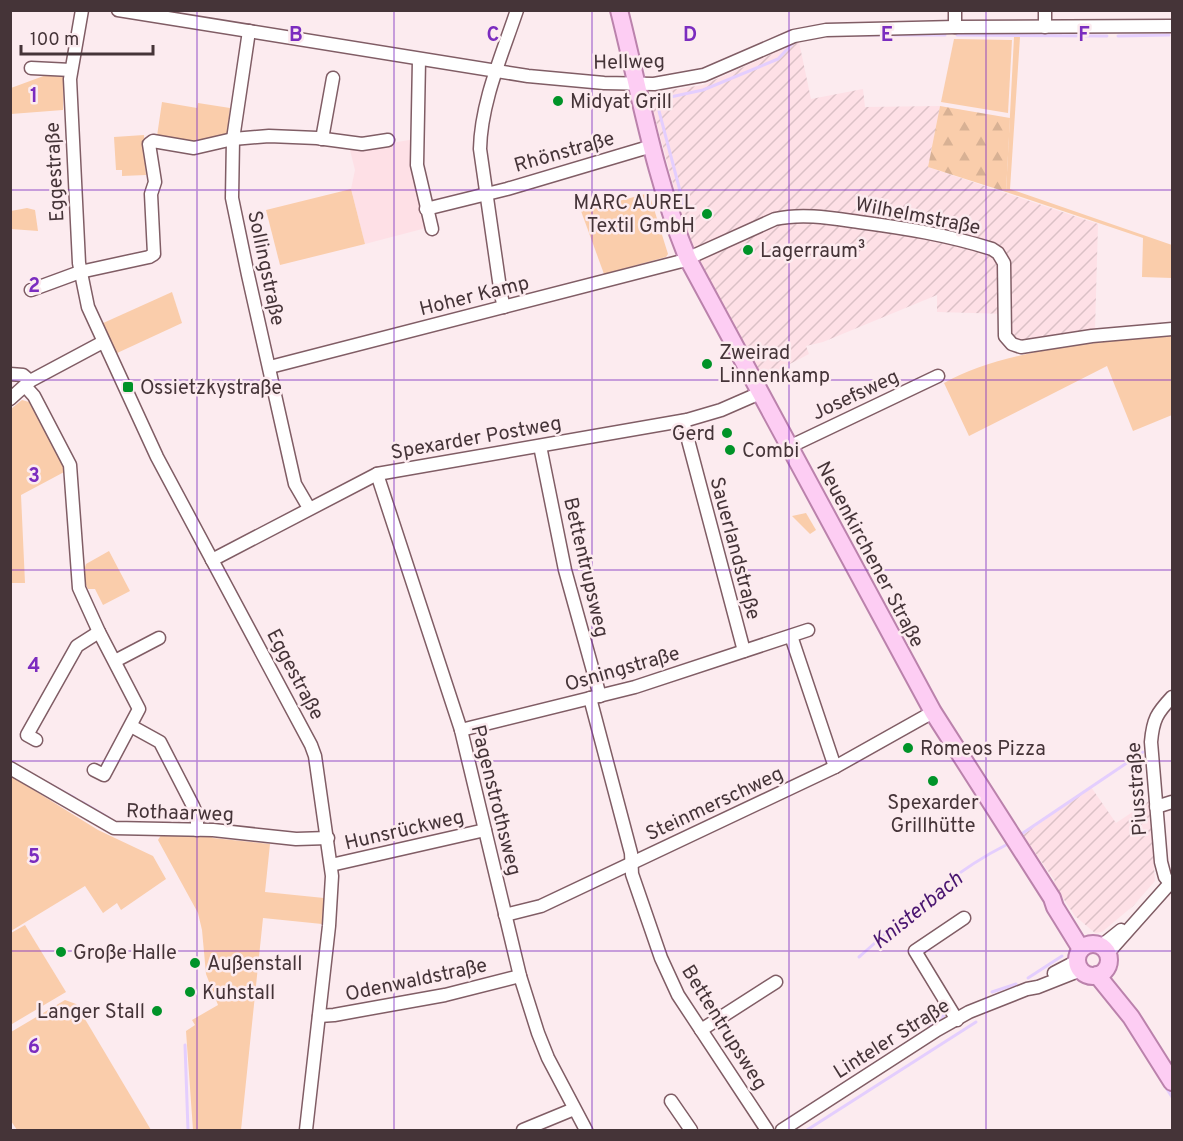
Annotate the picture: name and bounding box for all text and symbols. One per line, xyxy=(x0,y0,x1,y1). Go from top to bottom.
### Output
scale bar xyxy=(21,18,153,56)
text: B xyxy=(289,23,303,49)
text: C xyxy=(487,23,499,49)
text: D xyxy=(683,23,697,49)
text: E xyxy=(881,23,893,49)
text: F xyxy=(1078,23,1090,49)
text: 100 m xyxy=(30,29,79,52)
street label: Hellweg xyxy=(593,49,665,77)
text: 1 xyxy=(30,84,38,110)
place label: Midyat Grill xyxy=(570,90,672,116)
marker: Midyat Grill xyxy=(551,94,565,108)
street label: Eggestraße xyxy=(40,121,72,222)
street label: Rhönstraße xyxy=(511,126,618,180)
place label: MARC AUREL Textil GmbH xyxy=(573,191,695,240)
street label: Wilhelmstraße xyxy=(853,192,983,242)
marker: MARC AUREL Textil GmbH xyxy=(700,207,714,221)
street label: Sollingstraße xyxy=(240,209,290,328)
place label: Lagerraum³ xyxy=(760,239,865,265)
marker: Lagerraum³ xyxy=(741,243,755,257)
street label: Hoher Kamp xyxy=(417,271,532,323)
text: 2 xyxy=(28,274,40,300)
place label: Zweirad Linnenkamp xyxy=(719,341,830,390)
marker: Zweirad Linnenkamp xyxy=(700,357,714,371)
street label: Josefsweg xyxy=(808,364,904,427)
place label: Ossietzkystraße xyxy=(140,376,282,402)
marker: Ossietzkystraße xyxy=(121,380,135,394)
street label: Spexarder Postweg xyxy=(389,411,564,467)
place label: Gerd xyxy=(672,422,715,448)
marker: Gerd xyxy=(720,426,734,440)
place label: Combi xyxy=(742,439,799,465)
marker: Combi xyxy=(723,443,737,457)
street label: Neuenkirchener Straße xyxy=(809,457,929,652)
text: 3 xyxy=(28,464,40,490)
street label: Sauerlandstraße xyxy=(703,474,766,623)
street label: Bettentrupsweg xyxy=(556,495,614,640)
street label: Eggestraße xyxy=(259,625,329,725)
street label: Osningstraße xyxy=(562,641,683,699)
text: 4 xyxy=(28,654,40,680)
street label: Pagenstrothsweg xyxy=(464,722,526,879)
place label: Romeos Pizza xyxy=(920,737,1046,763)
marker: Romeos Pizza xyxy=(901,741,915,755)
street label: Piusstraße xyxy=(1122,741,1154,837)
street label: Steinmerschweg xyxy=(642,762,788,848)
marker: Spexarder Grillhütte xyxy=(926,774,940,788)
place label: Spexarder Grillhütte xyxy=(887,791,979,840)
street label: Rothaarweg xyxy=(126,799,234,829)
street label: Hunsrückweg xyxy=(342,805,467,857)
text: 5 xyxy=(28,845,40,871)
water label: Knisterbach xyxy=(867,866,969,956)
place label: Große Halle xyxy=(73,941,177,967)
marker: Große Halle xyxy=(54,945,68,959)
place label: Außenstall xyxy=(207,952,303,978)
street label: Odenwaldstraße xyxy=(343,953,490,1009)
marker: Außenstall xyxy=(188,956,202,970)
street label: Bettentrupsweg xyxy=(674,961,772,1096)
place label: Kuhstall xyxy=(202,981,275,1007)
marker: Kuhstall xyxy=(183,985,197,999)
street label: Linteler Straße xyxy=(829,994,955,1086)
place label: Langer Stall xyxy=(37,1000,145,1026)
marker: Langer Stall xyxy=(150,1004,164,1018)
text: 6 xyxy=(28,1035,40,1061)

